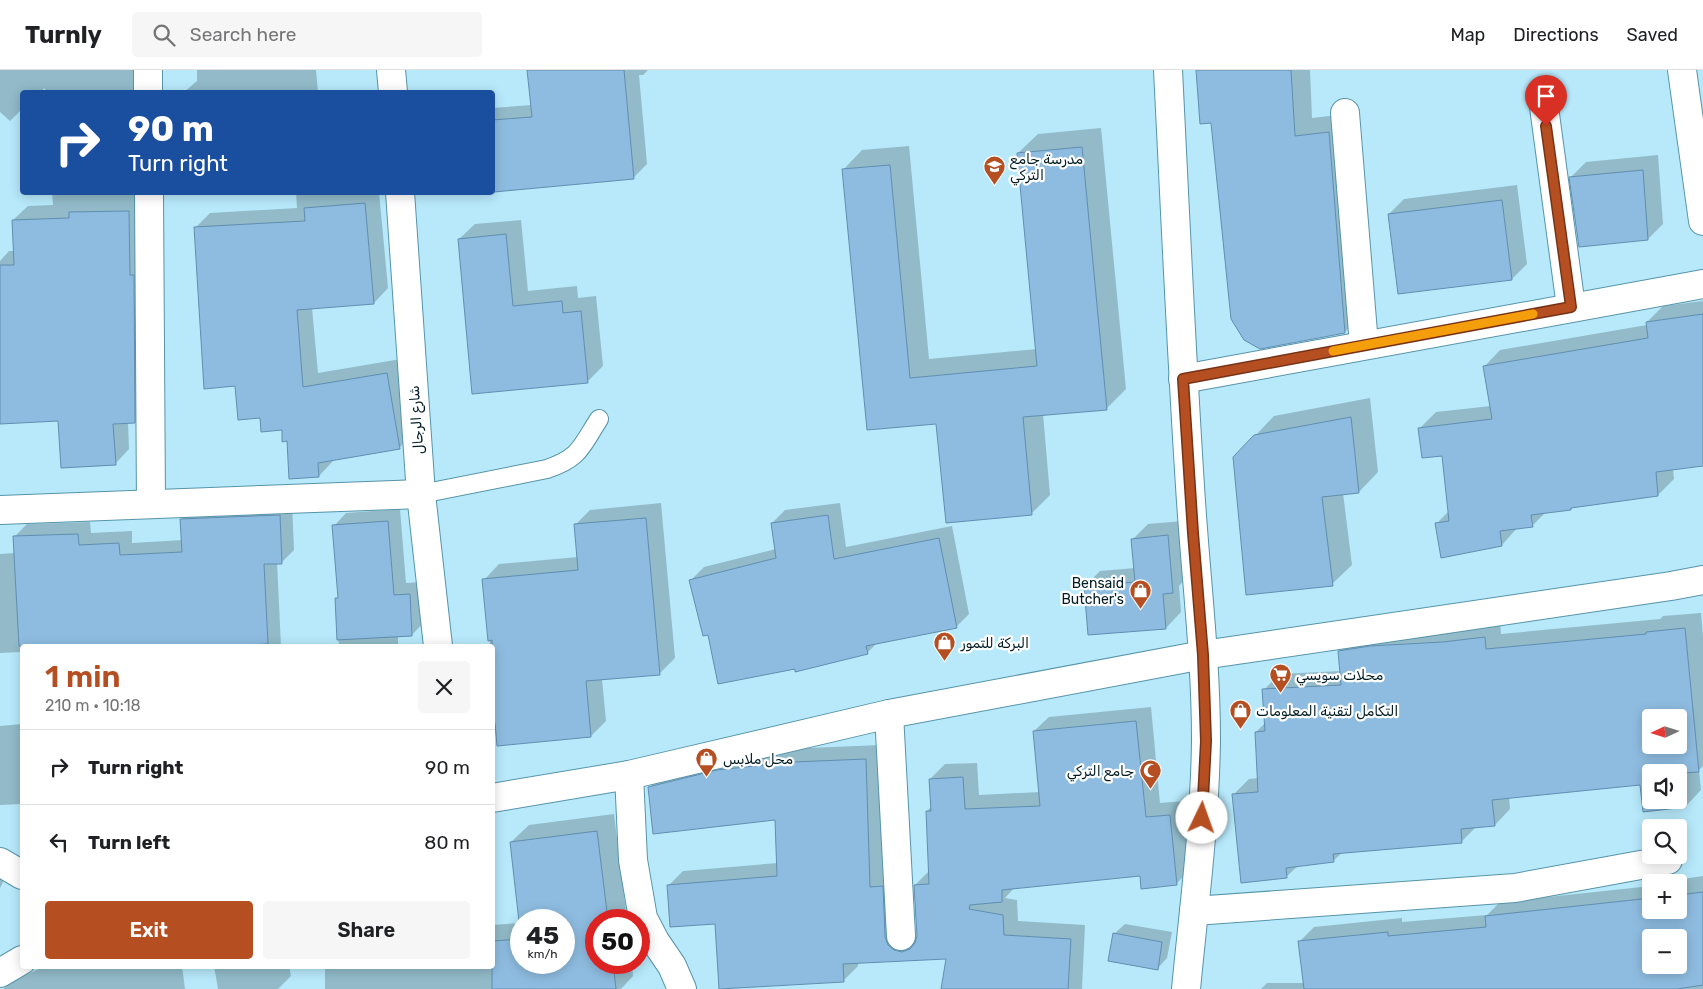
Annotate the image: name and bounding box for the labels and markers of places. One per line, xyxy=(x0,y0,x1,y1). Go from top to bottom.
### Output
pin xyxy=(1525,75,1567,126)
place label: مدرسة جامع التركي xyxy=(1010,151,1083,186)
school or university icon: مدرسة جامع التركي xyxy=(982,155,1006,186)
place label: Bensaid Butcher's xyxy=(1061,575,1124,608)
shop icon: Bensaid Butcher's xyxy=(1128,579,1152,610)
shop icon: البركة للتمور xyxy=(933,631,957,662)
place label: البركة للتمور xyxy=(960,635,1029,652)
supermarket icon: محلات سويسي xyxy=(1268,663,1292,694)
place label: محلات سويسي xyxy=(1296,667,1383,686)
shop icon: التكامل لتقنية المعلومات xyxy=(1228,699,1252,730)
place label: التكامل لتقنية المعلومات xyxy=(1256,703,1398,720)
shop icon: محل ملابس xyxy=(695,747,719,778)
place label: محل ملابس xyxy=(723,751,793,768)
mosque icon: جامع التركي xyxy=(1138,759,1162,790)
place label: جامع التركي xyxy=(1067,763,1134,782)

